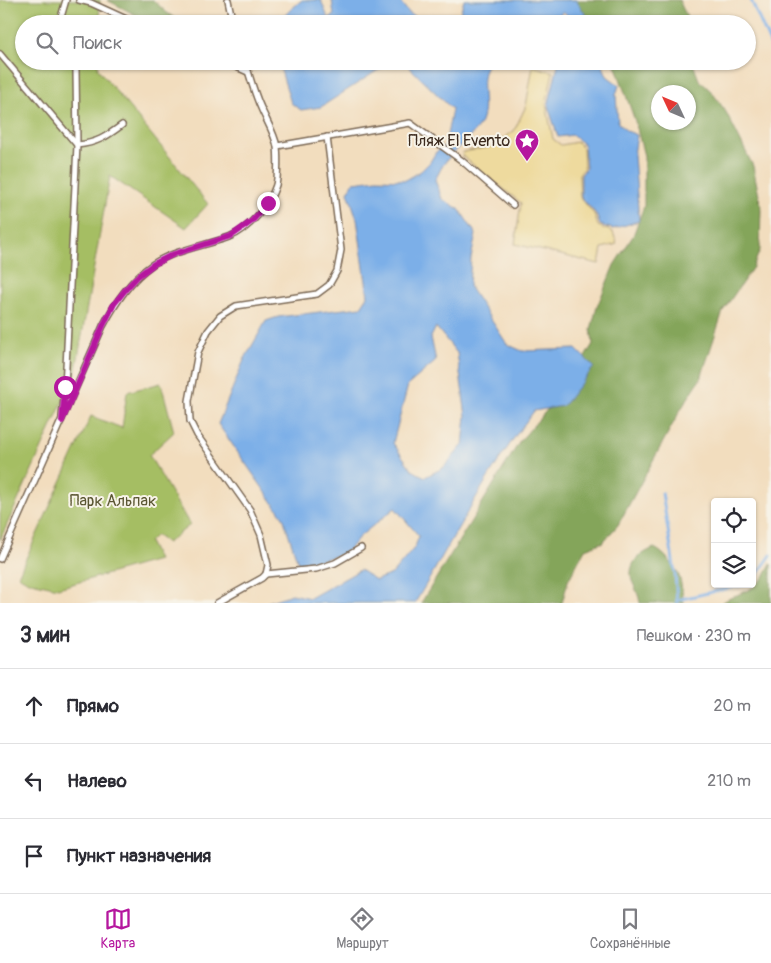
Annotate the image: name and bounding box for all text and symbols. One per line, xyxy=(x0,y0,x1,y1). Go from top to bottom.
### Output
search box xyxy=(15,15,756,70)
icon: search xyxy=(33,29,61,57)
text: Поиск xyxy=(73,31,123,55)
north arrow xyxy=(651,85,696,130)
place icon: Пляж El Evento xyxy=(514,128,540,162)
place label: Пляж El Evento xyxy=(408,131,510,151)
route end xyxy=(257,192,280,215)
route start xyxy=(54,376,77,399)
park label: Парк Альпак xyxy=(70,491,156,511)
map controls xyxy=(711,498,756,588)
button: locate xyxy=(711,498,756,543)
button: layers xyxy=(711,543,756,588)
text: 3 мин xyxy=(20,622,70,649)
text: Пешком · 230 m xyxy=(637,626,751,646)
icon: ahead xyxy=(20,692,48,720)
text: Прямо xyxy=(67,694,119,718)
text: 20 m xyxy=(713,696,751,716)
icon: left xyxy=(20,767,48,795)
text: Налево xyxy=(67,769,127,793)
text: 210 m xyxy=(707,771,751,791)
icon: arrive xyxy=(20,842,48,870)
text: Пункт назначения xyxy=(67,844,211,868)
tab: Карта xyxy=(100,905,135,952)
tab: Маршрут xyxy=(336,905,389,952)
tab: Сохранённые xyxy=(590,905,671,952)

